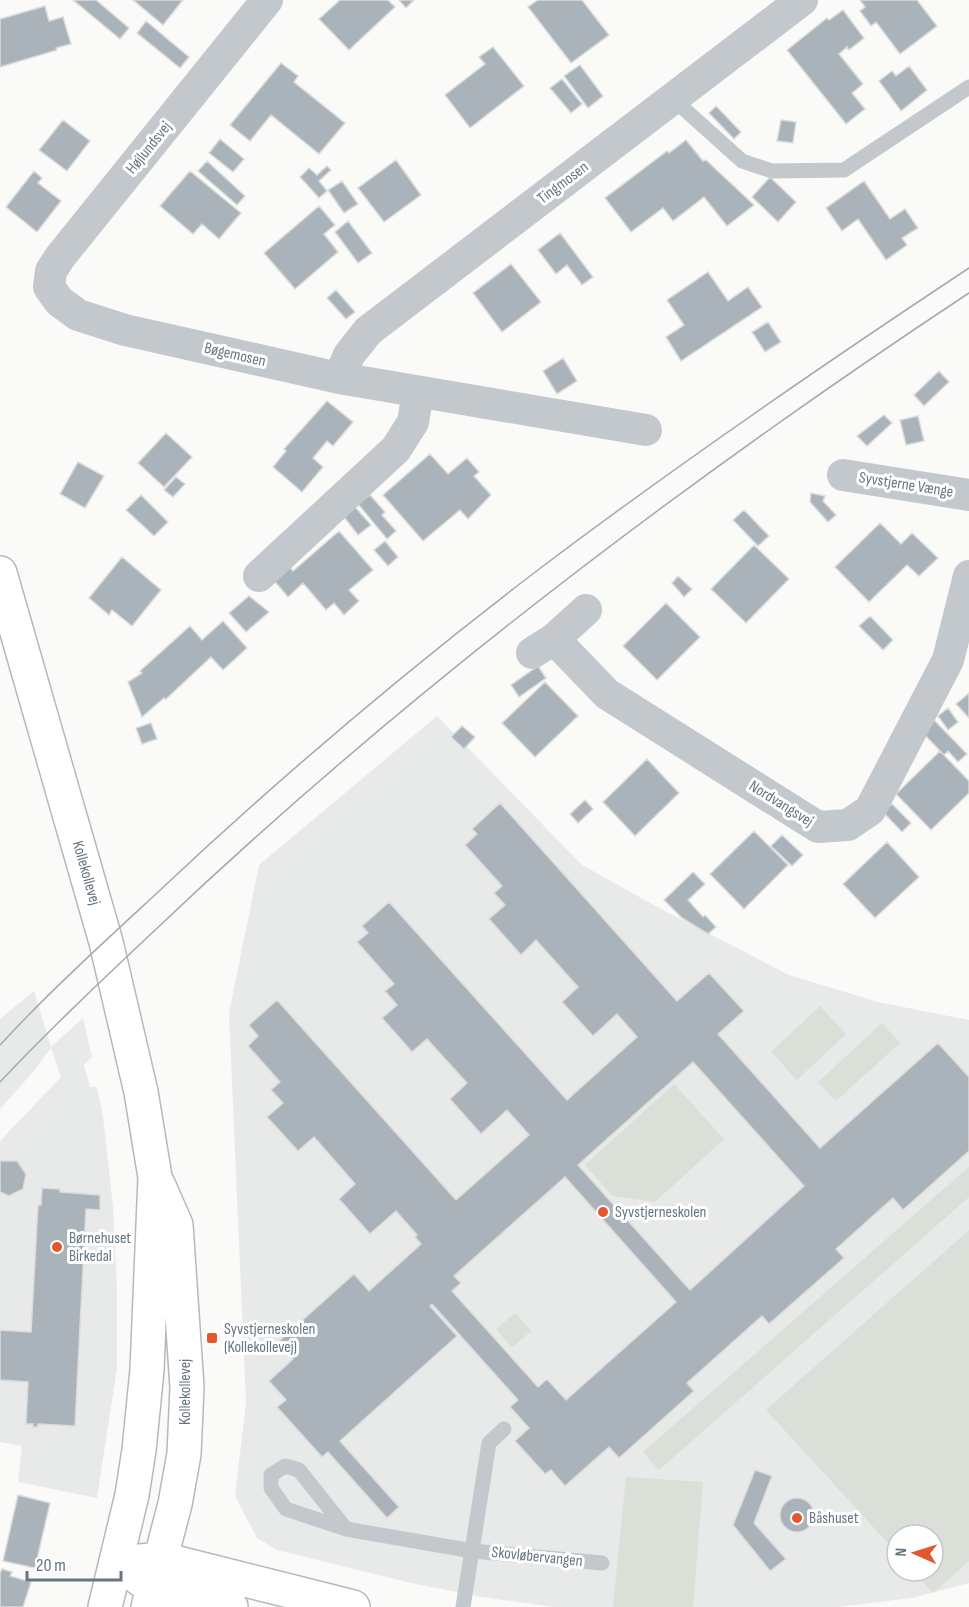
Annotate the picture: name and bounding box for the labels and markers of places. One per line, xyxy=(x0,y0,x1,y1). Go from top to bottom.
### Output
place label: Syvstjerneskolen xyxy=(615,1203,706,1222)
marker: Syvstjerneskolen xyxy=(596,1205,610,1219)
place label: Børnehuset Birkedal xyxy=(69,1229,131,1266)
marker: Børnehuset Birkedal xyxy=(50,1240,64,1254)
place label: Syvstjerneskolen (Kollekollevej) xyxy=(224,1320,315,1357)
marker: Syvstjerneskolen (Kollekollevej) xyxy=(205,1331,219,1345)
place label: Båshuset xyxy=(809,1509,859,1528)
marker: Båshuset xyxy=(790,1511,804,1525)

